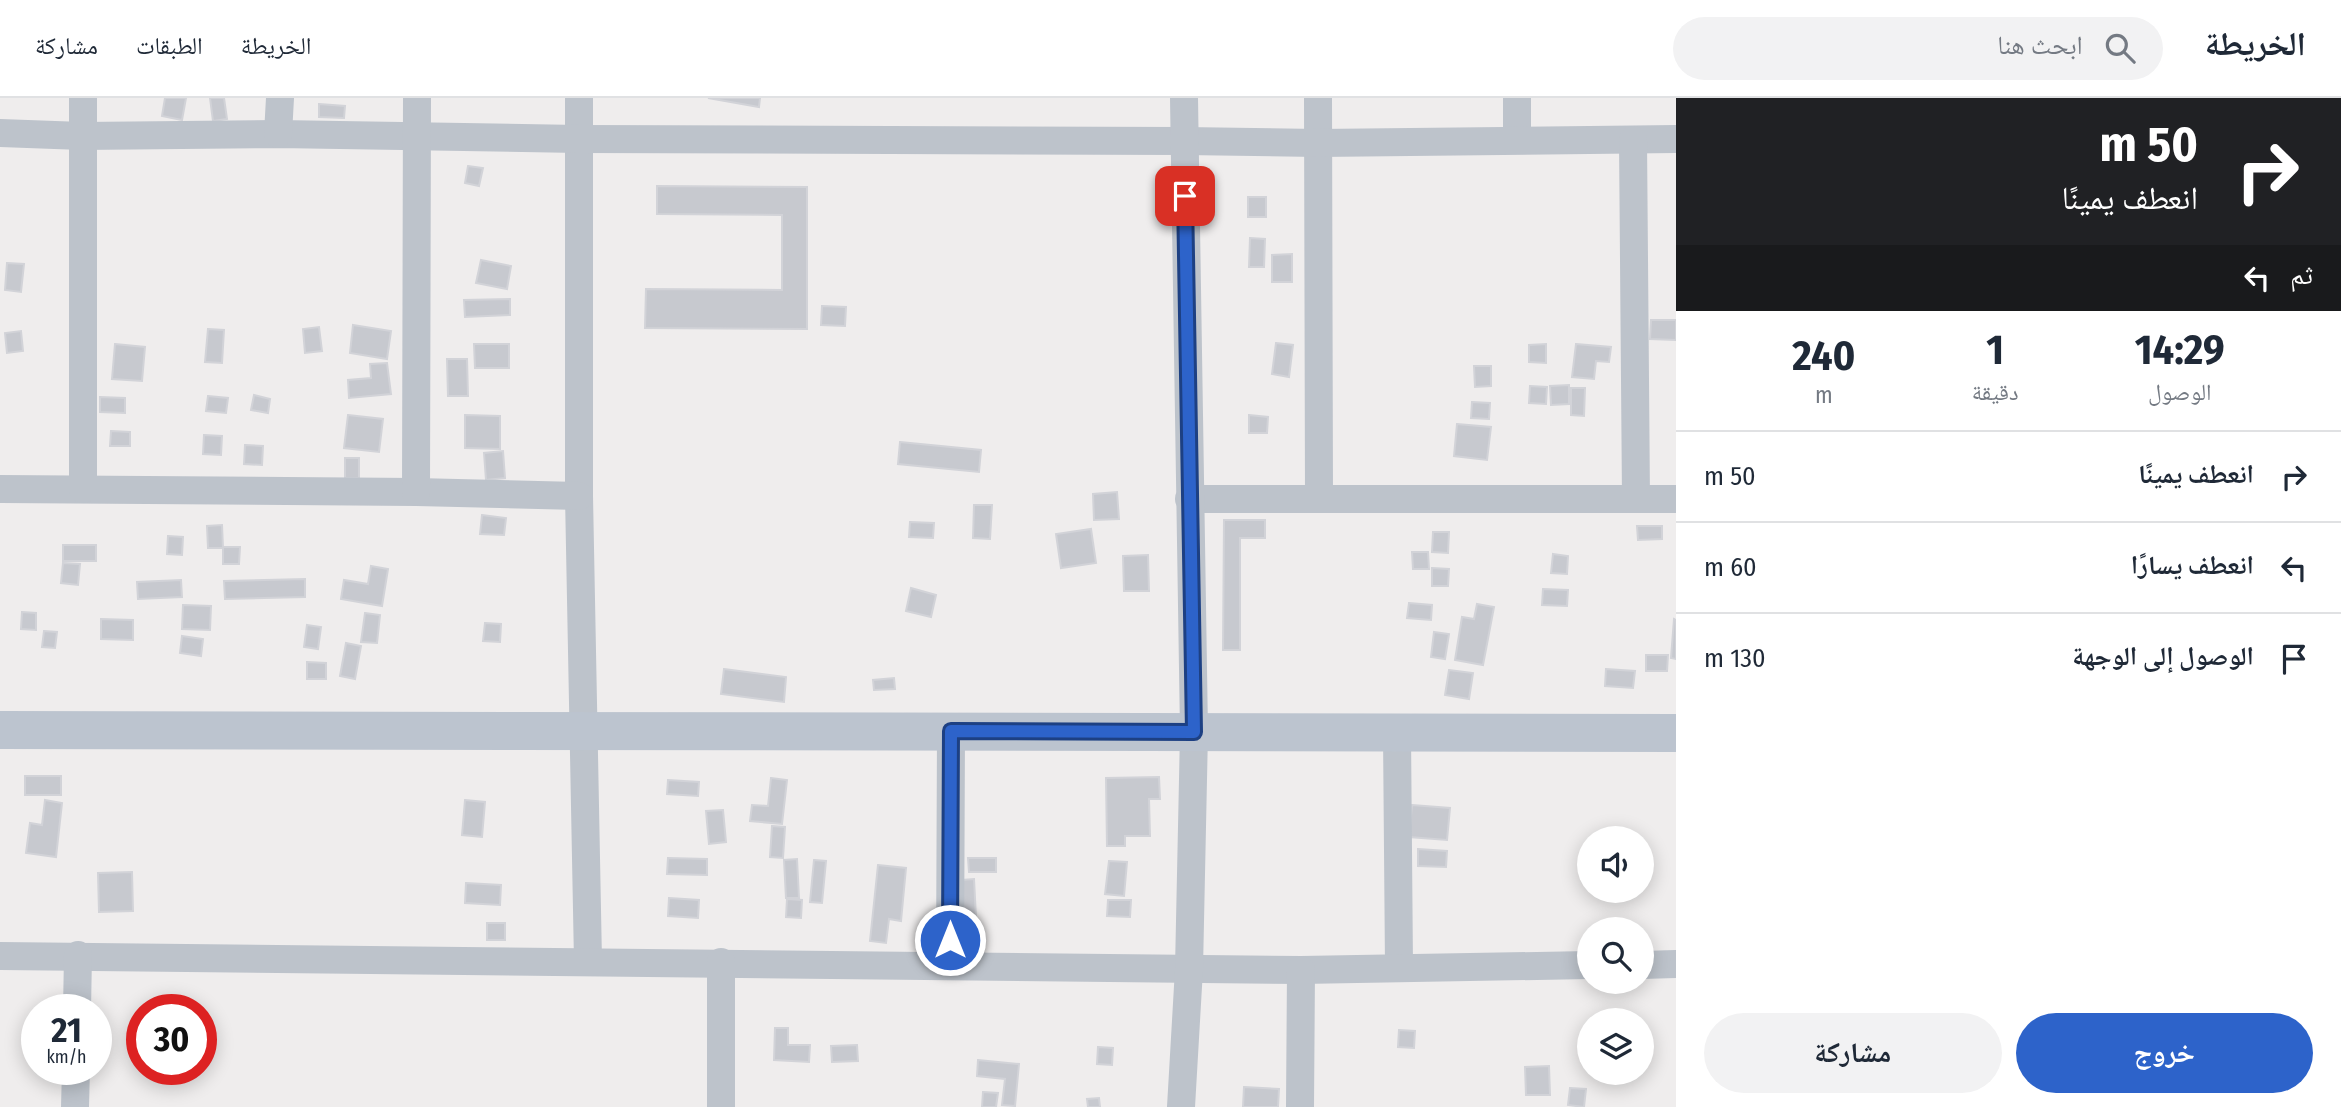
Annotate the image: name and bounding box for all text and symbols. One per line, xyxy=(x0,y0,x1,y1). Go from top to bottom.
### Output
search box xyxy=(1673,17,2163,80)
text: الخريطة xyxy=(2205,24,2306,64)
icon: search xyxy=(2101,29,2139,67)
text: ابحث هنا xyxy=(1997,30,2083,61)
text: مشاركة xyxy=(35,32,98,60)
text: الطبقات xyxy=(136,32,203,60)
text: الخريطة xyxy=(241,32,311,60)
text: 50 m xyxy=(2100,115,2198,174)
icon: right xyxy=(2222,126,2313,217)
pin xyxy=(1155,166,1215,226)
icon: arrive xyxy=(1166,177,1204,215)
text: انعطف يمينًا xyxy=(2061,179,2198,217)
icon: left xyxy=(2238,259,2276,297)
text: ثم xyxy=(2290,260,2313,291)
text: 1 xyxy=(1986,325,2004,375)
text: 14:29 xyxy=(2135,325,2225,375)
text: 240 xyxy=(1792,331,1855,381)
text: دقيقة xyxy=(1972,378,2019,406)
text: الوصول xyxy=(2148,378,2212,406)
text: m xyxy=(1815,381,1833,409)
icon: right xyxy=(2275,458,2313,496)
text: انعطف يمينًا xyxy=(2138,459,2254,490)
text: 50 m xyxy=(1704,461,1756,492)
icon: left xyxy=(2275,549,2313,587)
text: انعطف يسارًا xyxy=(2131,550,2254,581)
text: 60 m xyxy=(1704,552,1757,583)
icon: arrive xyxy=(2275,640,2313,678)
text: الوصول إلى الوجهة xyxy=(2072,641,2254,672)
text: 130 m xyxy=(1704,643,1766,674)
map controls xyxy=(1577,826,1654,1085)
button: sound xyxy=(1577,826,1654,903)
position arrow xyxy=(913,903,987,977)
button: search xyxy=(1577,917,1654,994)
speed limit sign: 30 xyxy=(126,994,217,1085)
button: layers xyxy=(1577,1008,1654,1085)
text: 21 xyxy=(51,1009,82,1051)
button: مشاركة xyxy=(1704,1013,2002,1093)
button: خروج xyxy=(2016,1013,2313,1093)
text: km/h xyxy=(46,1046,87,1068)

